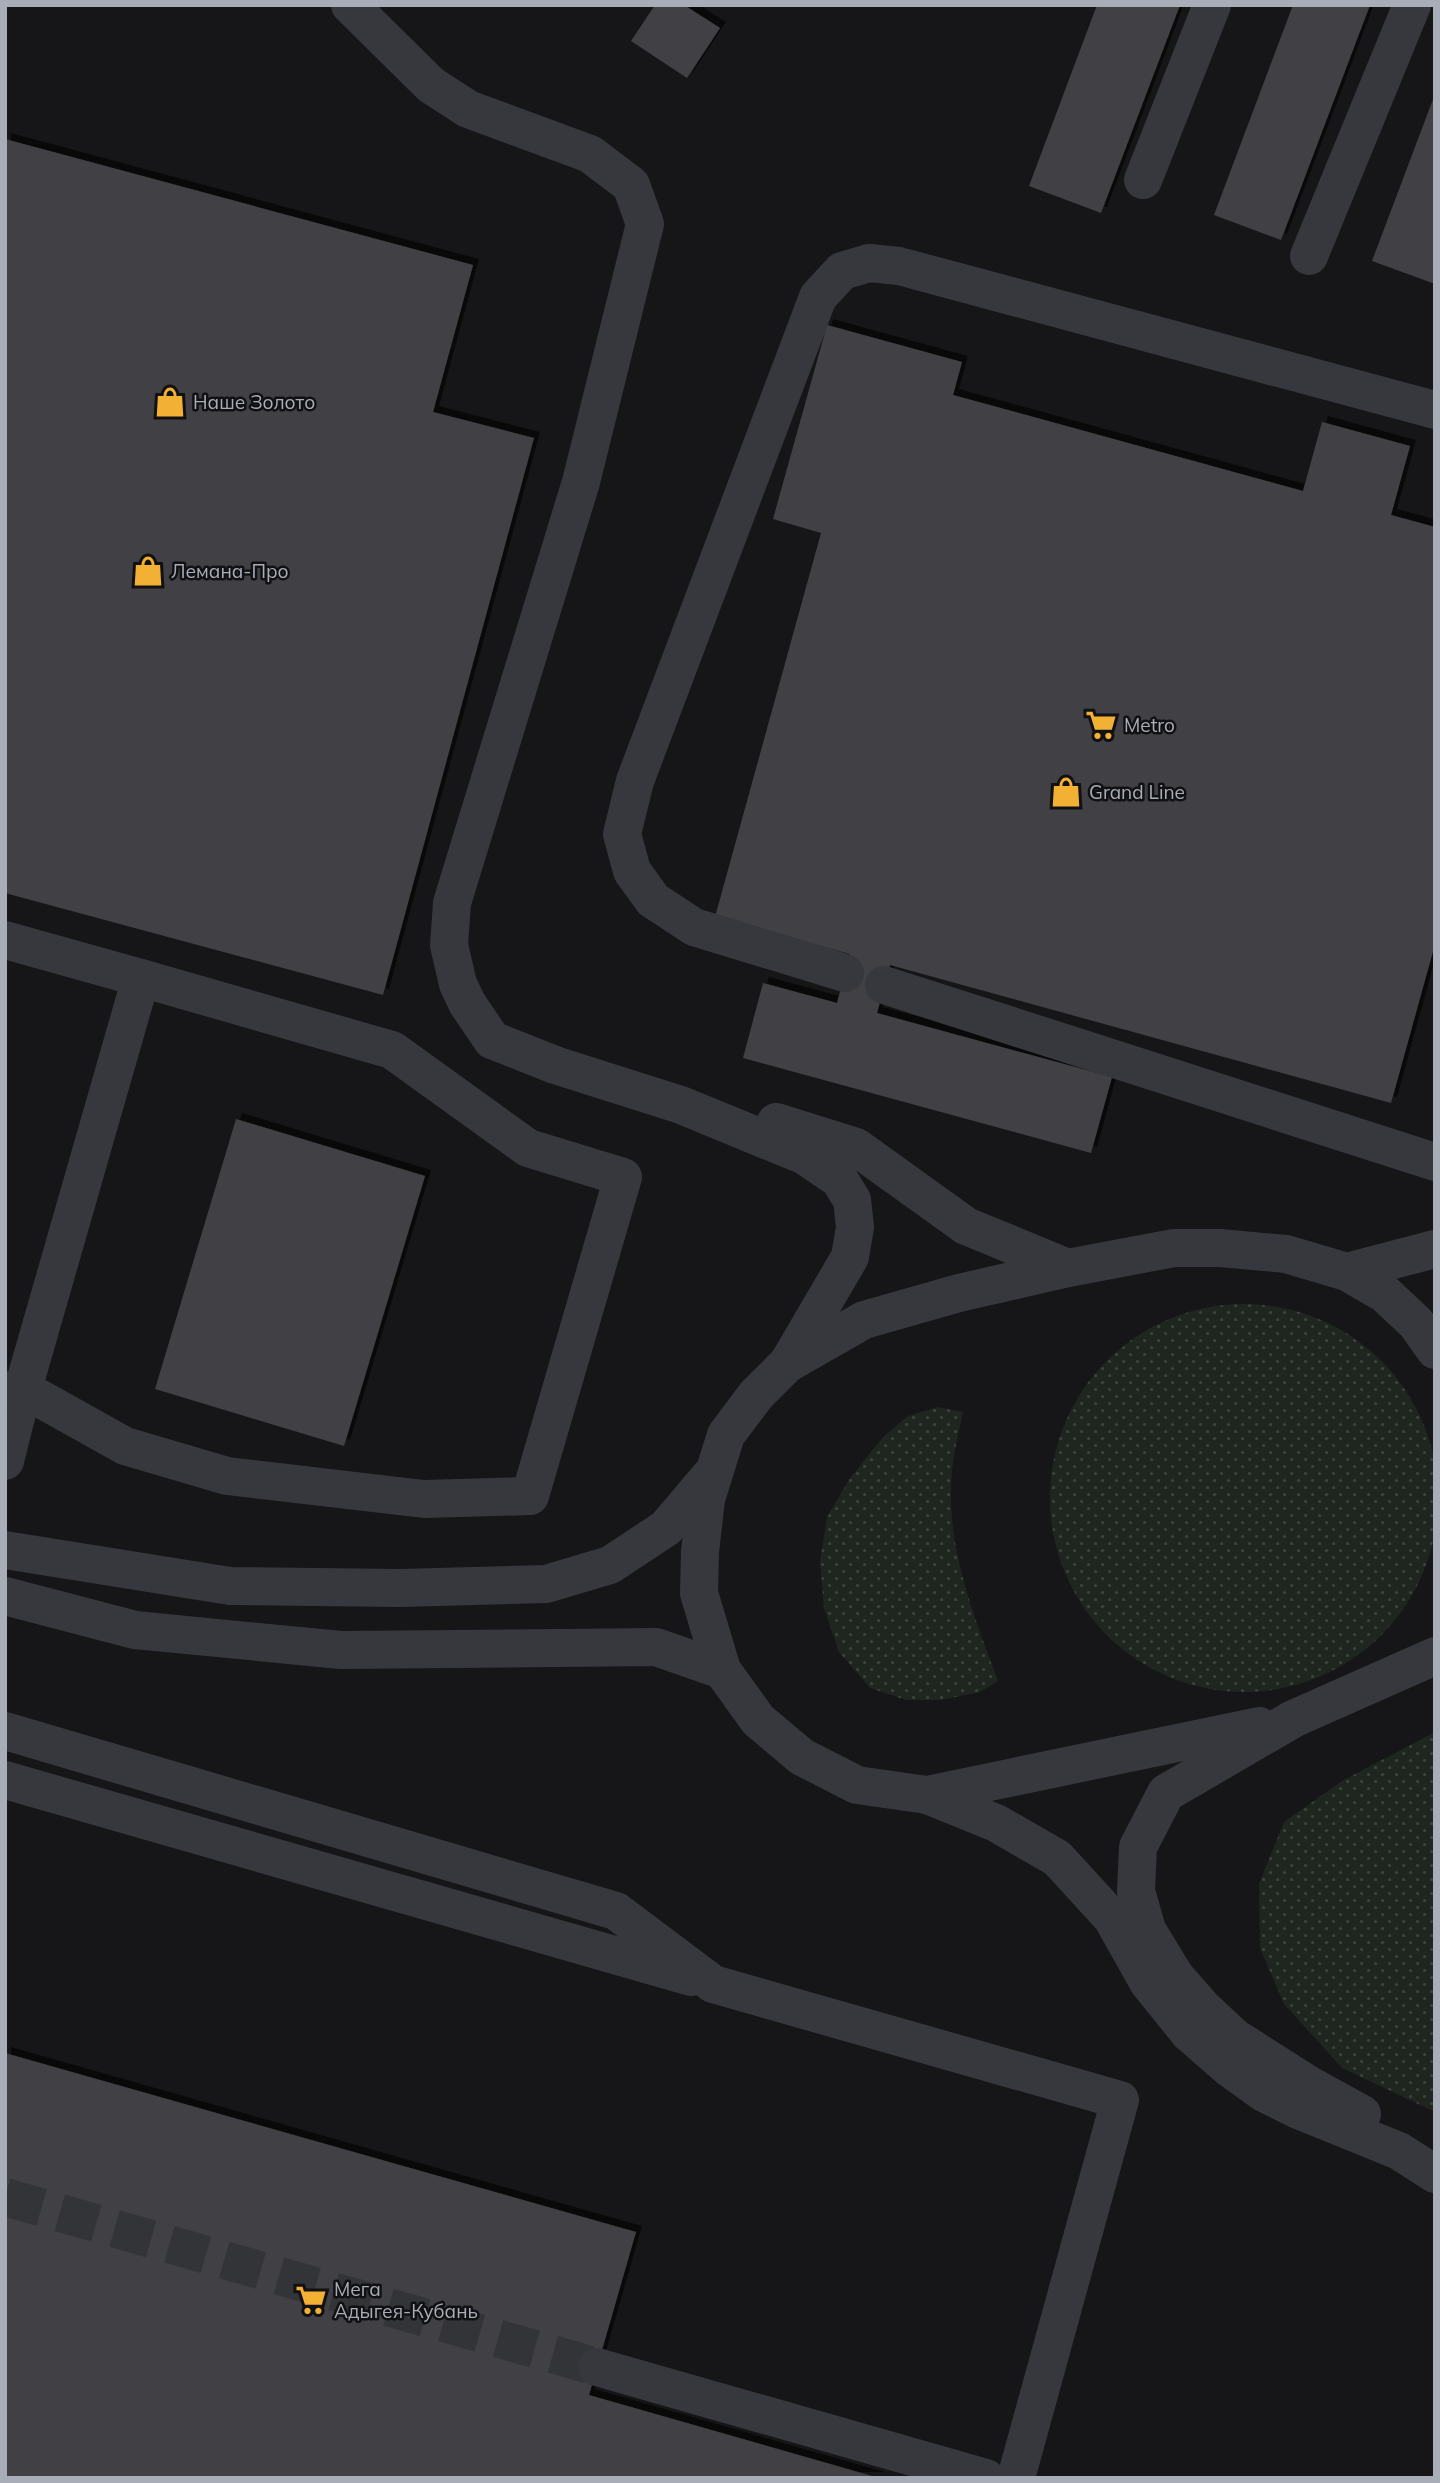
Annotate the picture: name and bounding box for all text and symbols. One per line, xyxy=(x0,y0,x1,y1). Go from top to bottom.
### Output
shop icon: Наше Золото xyxy=(153,385,187,419)
place label: Наше Золото xyxy=(193,390,315,414)
shop icon: Лемана-Про xyxy=(131,554,165,588)
place label: Лемана-Про xyxy=(171,559,289,583)
supermarket icon: Metro xyxy=(1084,708,1118,742)
place label: Metro xyxy=(1124,713,1175,737)
shop icon: Grand Line xyxy=(1049,775,1083,809)
place label: Grand Line xyxy=(1089,780,1185,804)
place label: Мега Адыгея-Кубань xyxy=(334,2277,478,2323)
supermarket icon: Мега Адыгея-Кубань xyxy=(294,2283,328,2317)

